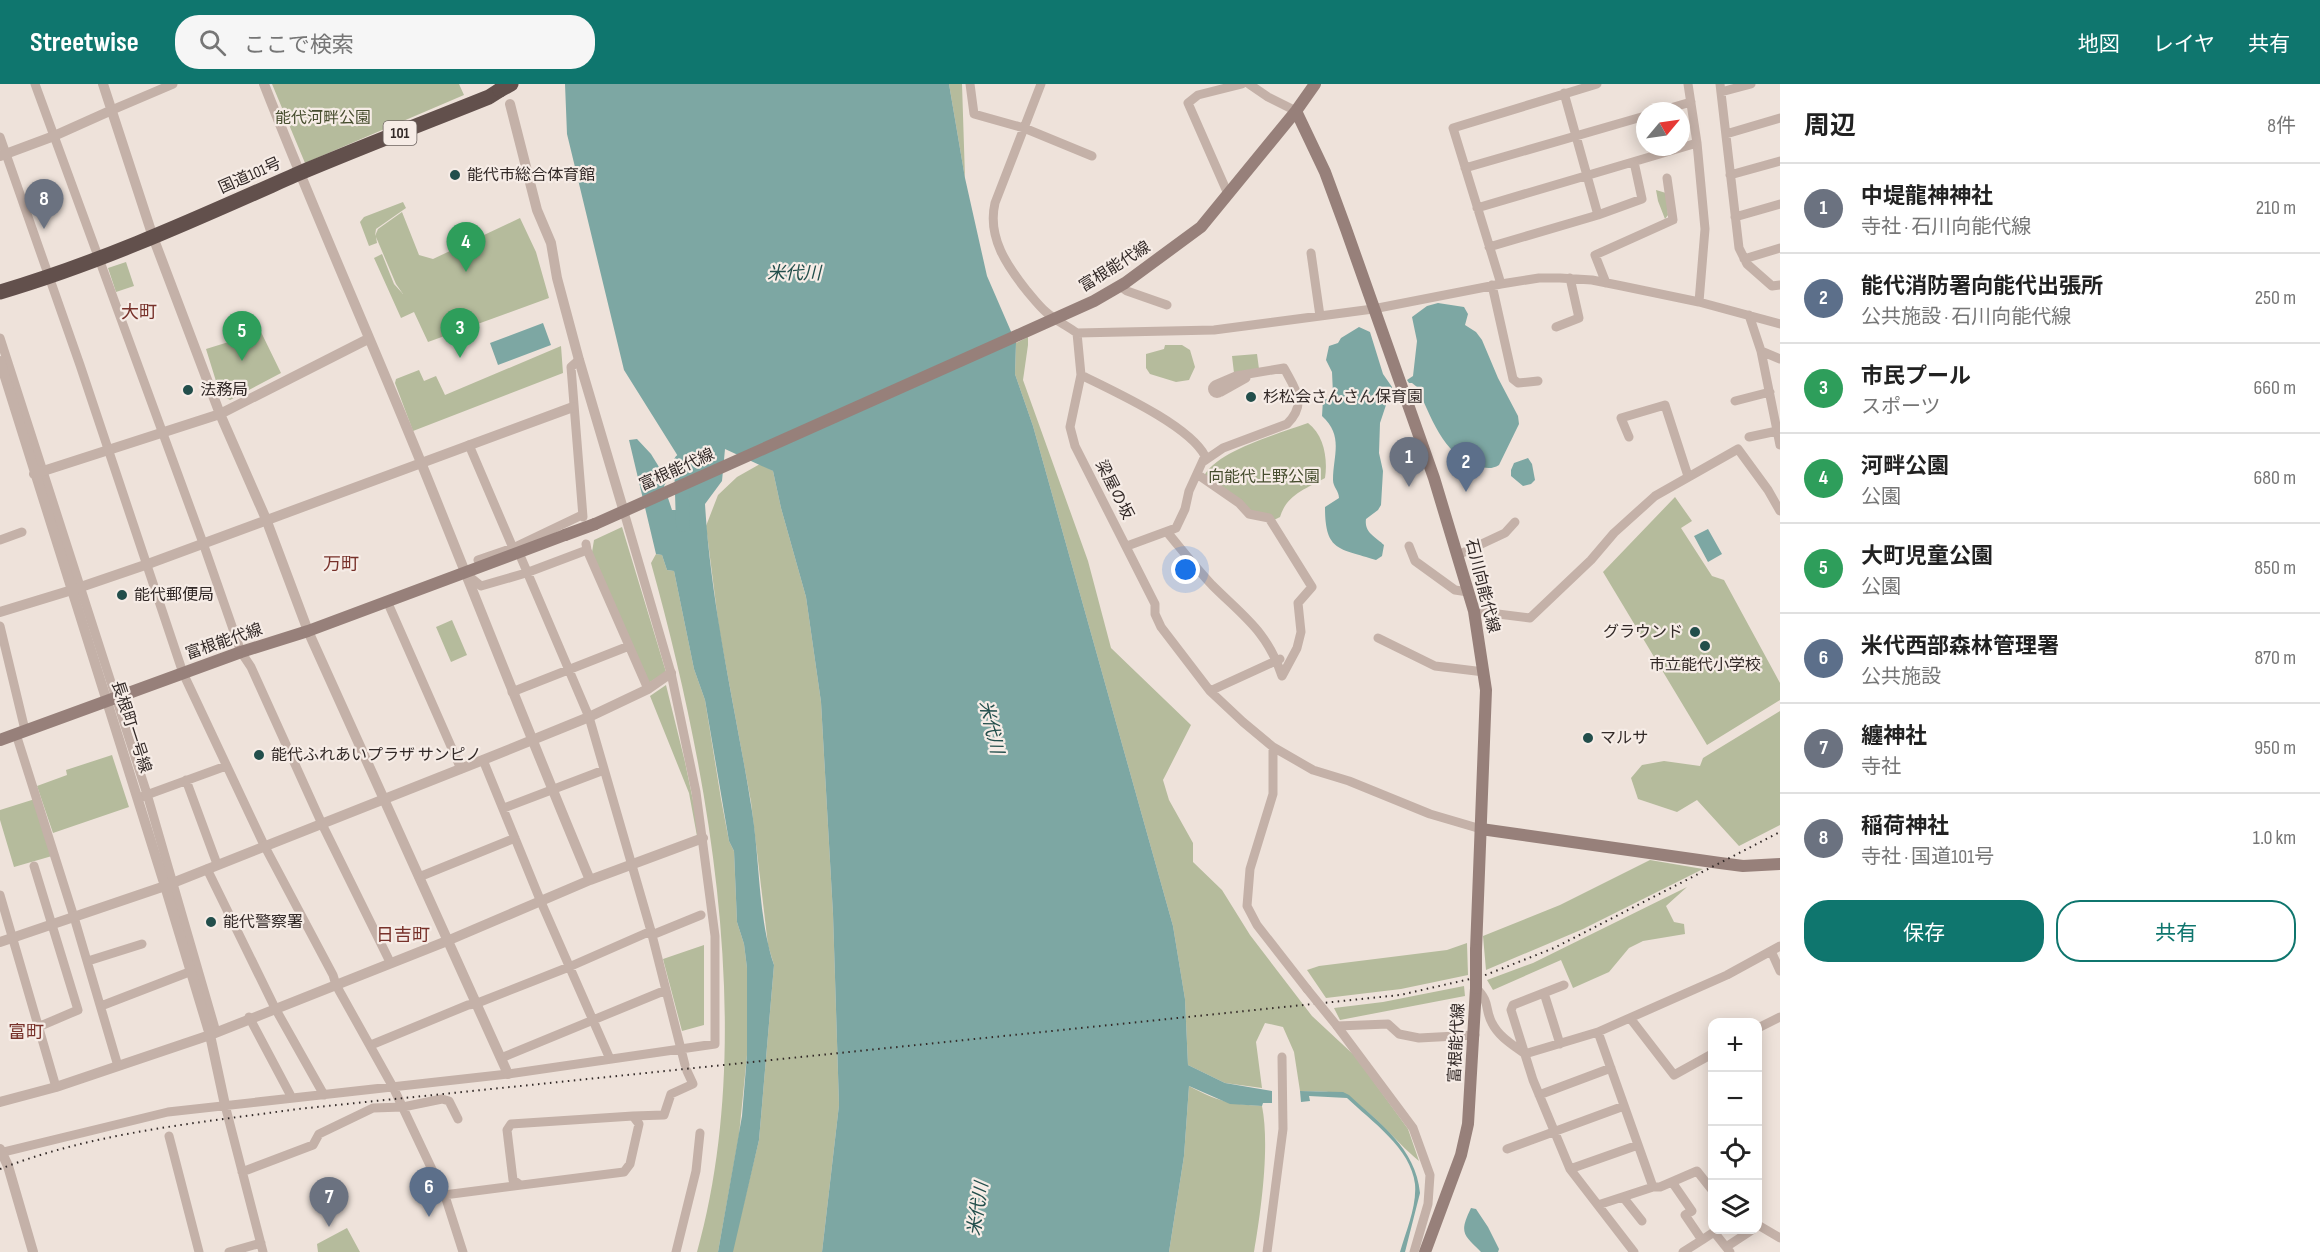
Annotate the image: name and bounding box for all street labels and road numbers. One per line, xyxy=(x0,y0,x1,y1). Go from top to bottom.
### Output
road number: 101 xyxy=(384,121,416,145)
street label: 国道101号 xyxy=(216,154,284,198)
street label: 富根能代線 xyxy=(1076,238,1154,296)
street label: 富根能代線 xyxy=(637,445,717,495)
street label: 梁屋の坂 xyxy=(1091,457,1137,523)
street label: 石川向能代線 xyxy=(1461,537,1503,635)
street label: 富根能代線 xyxy=(183,620,265,664)
street label: 長根町一号線 xyxy=(107,678,155,776)
street label: 富根能代線 xyxy=(1445,1003,1469,1083)

